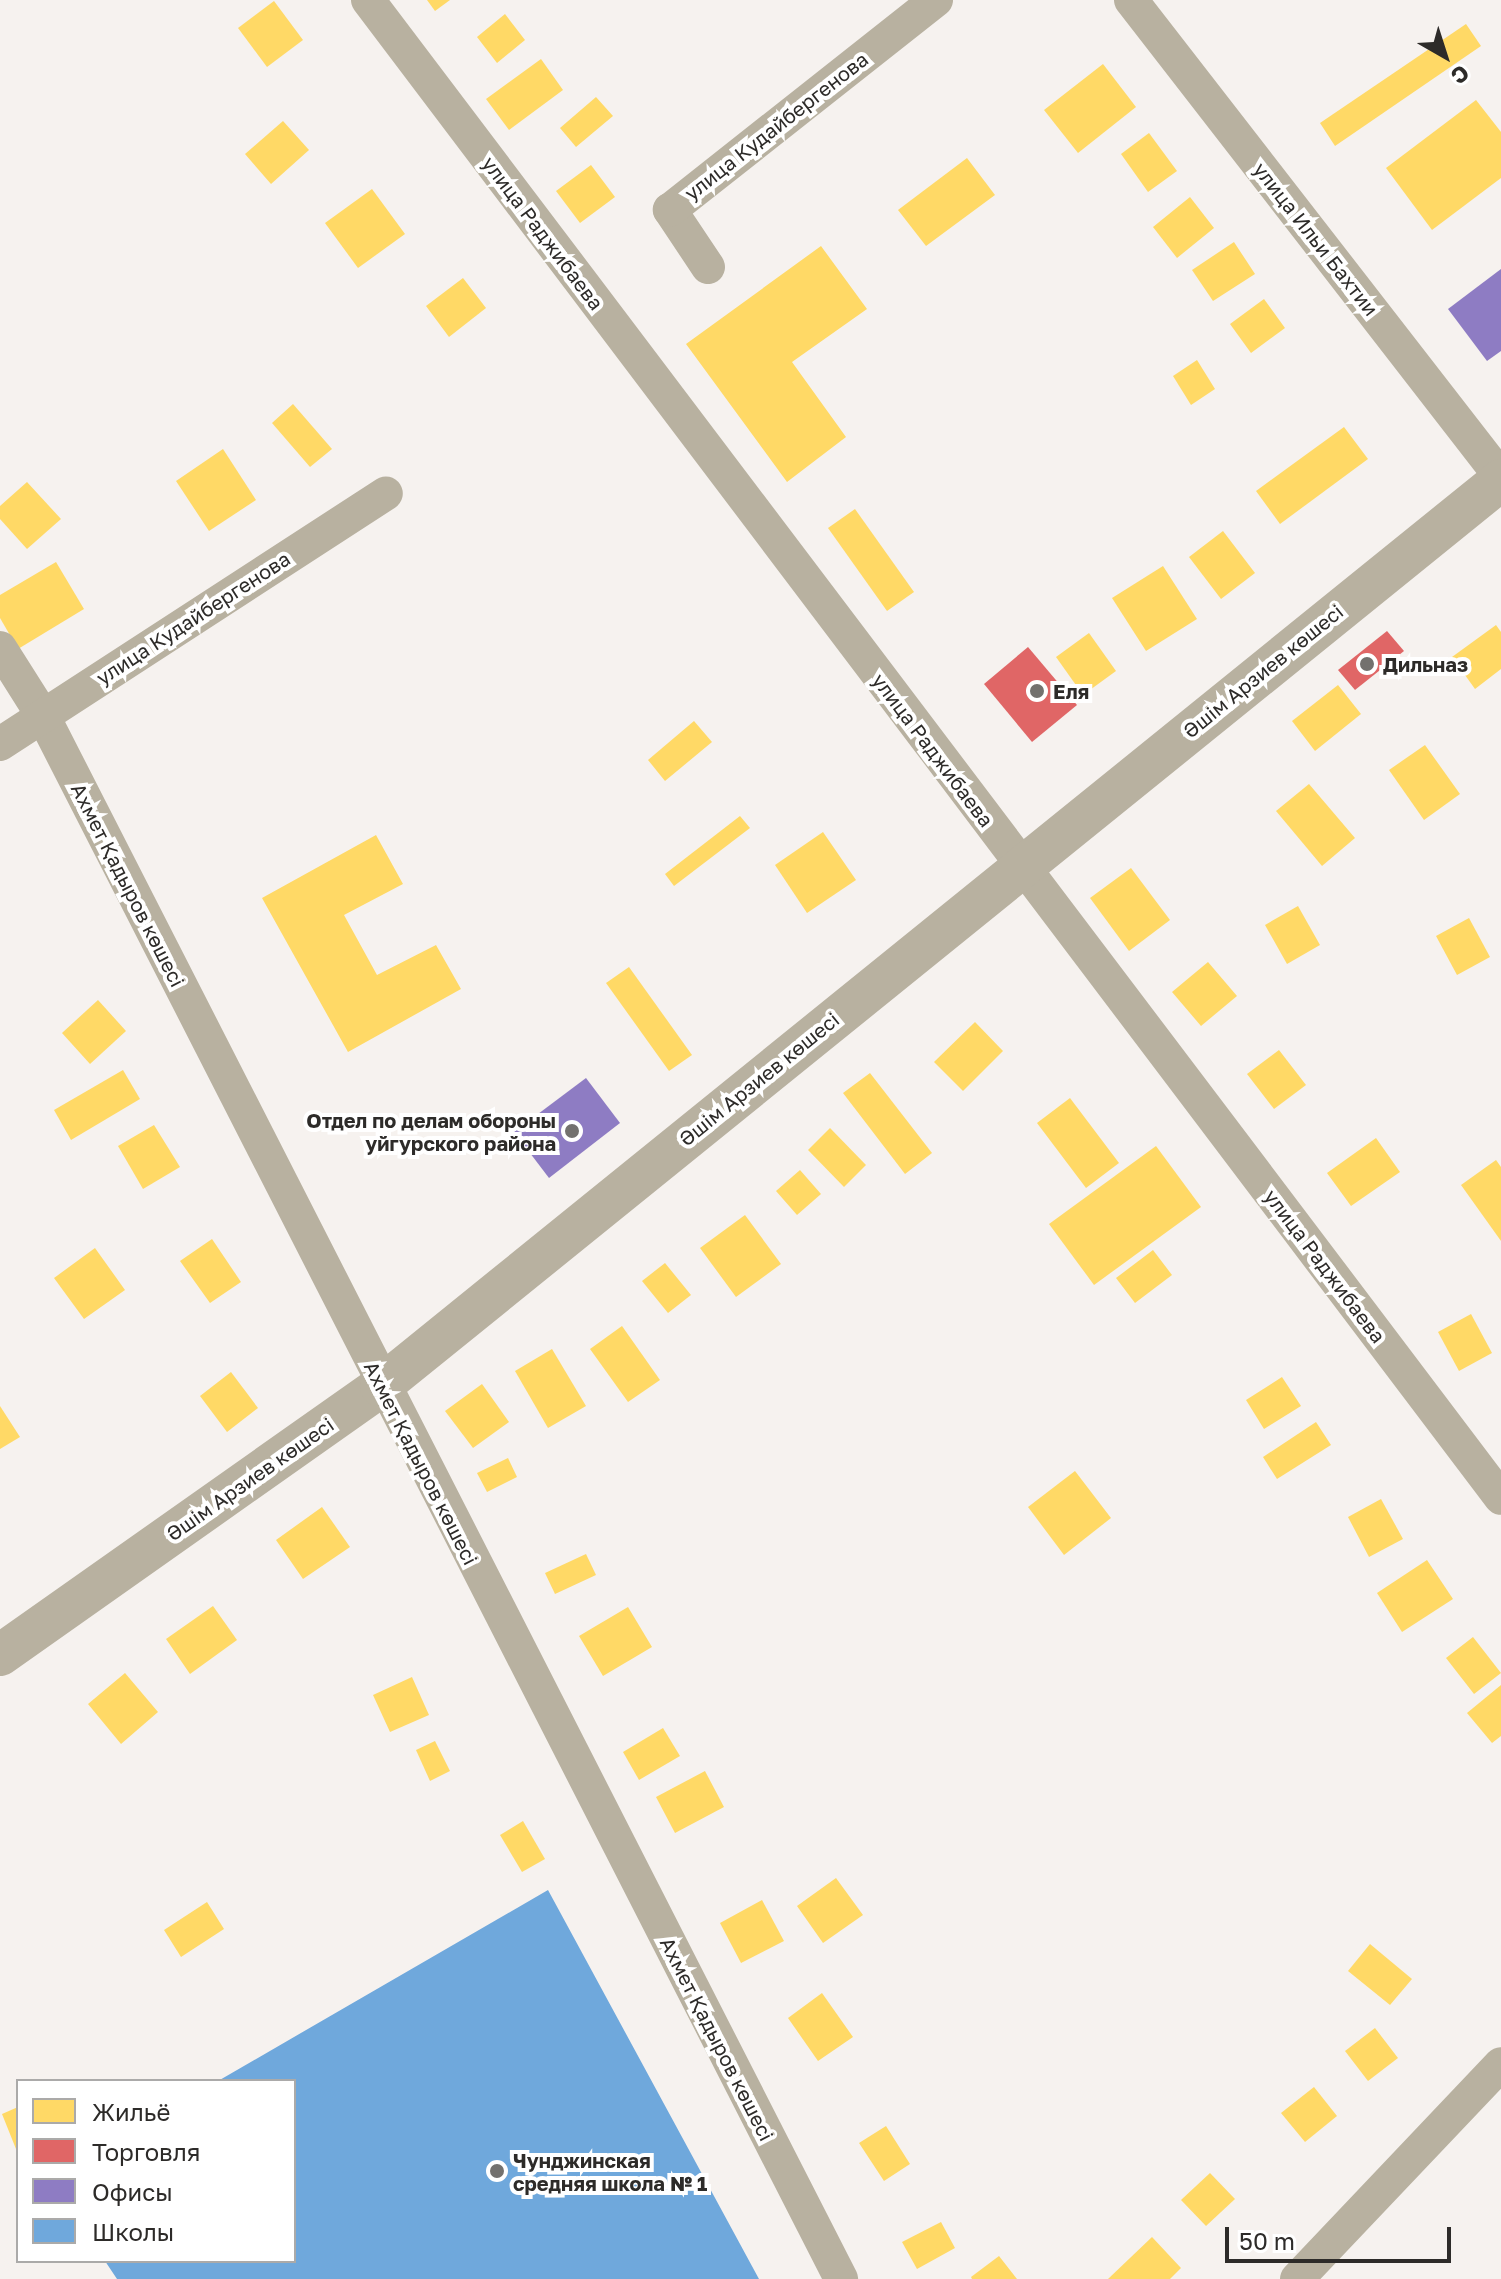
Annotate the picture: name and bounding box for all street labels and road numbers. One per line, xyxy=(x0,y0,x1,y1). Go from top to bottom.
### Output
street label: улица Кудайбергенова xyxy=(679,47,873,205)
street label: улица Раджибаева xyxy=(477,152,609,314)
street label: улица Ильи Бахтии xyxy=(1249,158,1383,320)
street label: улица Кудайбергенова xyxy=(92,546,294,690)
street label: Әшім Арзиев көшесі xyxy=(1178,599,1348,743)
street label: улица Раджибаева xyxy=(867,669,999,831)
street label: Ахмет Қадыров көшесі xyxy=(66,779,190,991)
street label: Әшім Арзиев көшесі xyxy=(674,1007,844,1151)
street label: улица Раджибаева xyxy=(1259,1185,1391,1347)
street label: Ахмет Қадыров көшесі xyxy=(359,1357,483,1569)
street label: Әшім Арзиев көшесі xyxy=(162,1412,338,1546)
street label: Ахмет Қадыров көшесі xyxy=(655,1933,779,2145)

